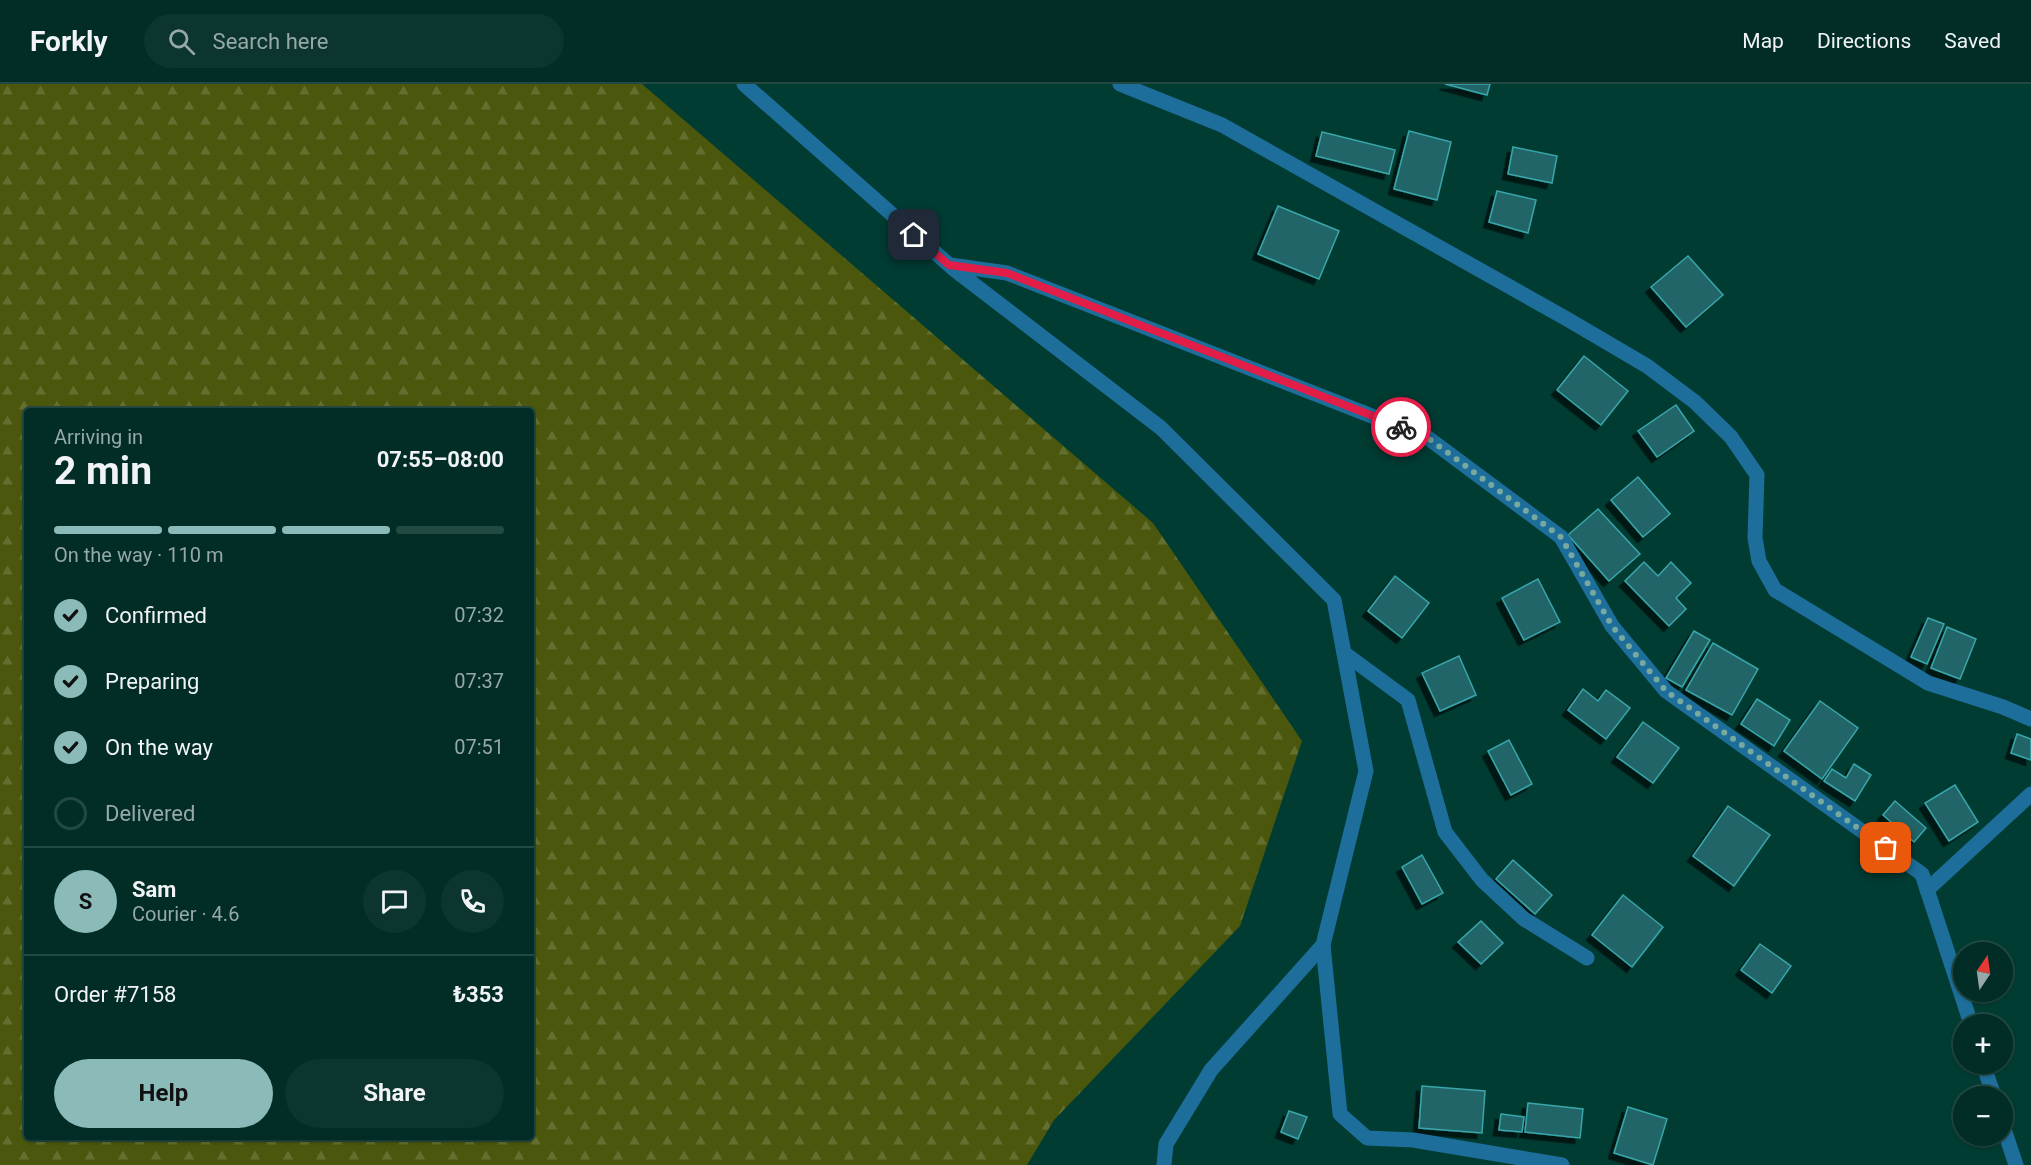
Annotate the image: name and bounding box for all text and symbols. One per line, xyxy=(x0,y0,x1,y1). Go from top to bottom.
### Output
search box xyxy=(144,14,564,68)
text: Forkly xyxy=(30,25,108,58)
icon: search xyxy=(165,25,198,58)
text: Search here xyxy=(213,29,328,54)
text: Map xyxy=(1742,29,1784,53)
text: Directions xyxy=(1817,29,1911,53)
text: Saved xyxy=(1944,29,2001,53)
pin xyxy=(888,209,939,260)
icon: home xyxy=(897,218,930,251)
courier xyxy=(1371,397,1431,457)
icon: bike xyxy=(1385,411,1418,444)
text: Arriving in xyxy=(54,425,143,449)
text: 07:55–08:00 xyxy=(377,447,504,472)
text: 2 min xyxy=(54,448,152,494)
text: On the way · 110 m xyxy=(54,543,223,567)
icon: check xyxy=(54,599,87,632)
text: Confirmed xyxy=(105,603,207,628)
text: 07:32 xyxy=(454,603,504,627)
icon: check xyxy=(54,665,87,698)
text: Preparing xyxy=(105,669,199,694)
text: 07:37 xyxy=(454,669,504,693)
icon: check xyxy=(54,731,87,764)
text: On the way xyxy=(105,735,213,760)
text: 07:51 xyxy=(454,735,504,759)
text: Delivered xyxy=(105,801,195,826)
pin xyxy=(1860,822,1911,873)
icon: bag xyxy=(1869,831,1902,864)
button: chat xyxy=(363,870,426,933)
button: phone xyxy=(441,870,504,933)
text: Sam xyxy=(132,877,176,902)
text: S xyxy=(79,889,92,914)
text: Courier · 4.6 xyxy=(132,902,239,926)
north arrow xyxy=(1953,942,2013,1002)
map controls xyxy=(1953,942,2013,1146)
text: Order #7158 xyxy=(54,982,176,1007)
text: ₺353 xyxy=(453,982,504,1007)
button: + xyxy=(1953,1014,2013,1074)
button: Help xyxy=(54,1059,273,1128)
button: Share xyxy=(285,1059,504,1128)
button: − xyxy=(1953,1086,2013,1146)

